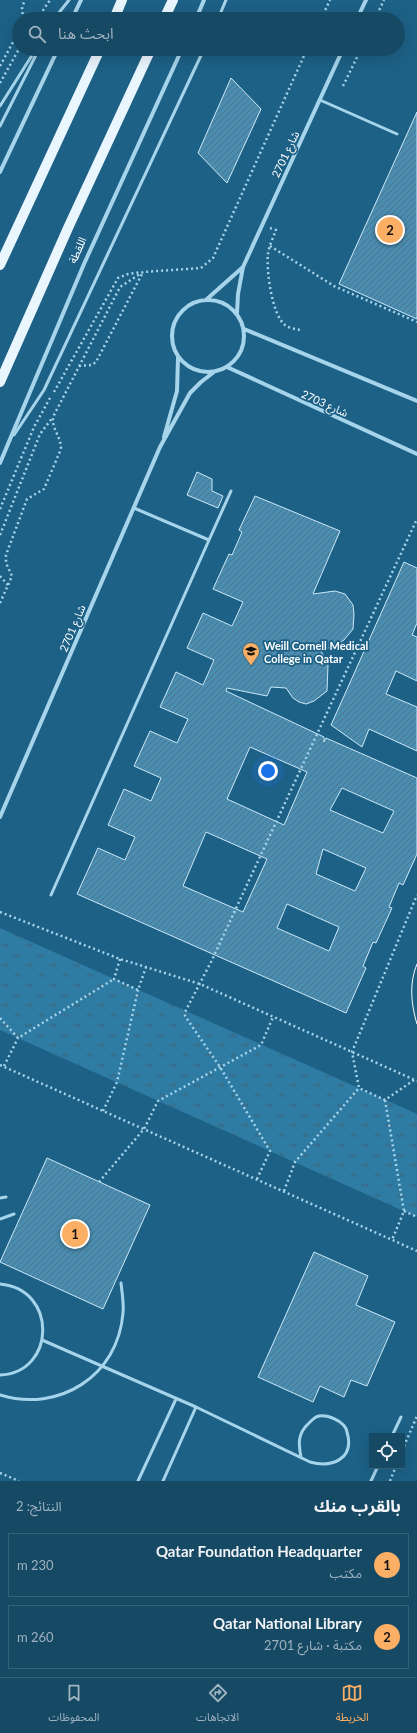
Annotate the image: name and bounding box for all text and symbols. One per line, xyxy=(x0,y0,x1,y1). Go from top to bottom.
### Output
search box xyxy=(12,12,405,56)
icon: search xyxy=(26,23,48,45)
text: ابحث هنا xyxy=(58,24,114,42)
street label: شارع 2701 xyxy=(269,128,303,180)
pin: 2 xyxy=(377,215,403,245)
street label: اللقطة xyxy=(65,235,89,265)
street label: شارع 2703 xyxy=(299,387,351,421)
street label: شارع 2701 xyxy=(56,602,90,654)
place label: Weill Cornell Medical College in Qatar xyxy=(264,639,369,665)
school or university icon: Weill Cornell Medical College in Qatar xyxy=(241,641,261,666)
your location xyxy=(258,761,278,781)
pin: 1 xyxy=(62,1219,88,1249)
map controls xyxy=(369,1433,405,1469)
button: locate xyxy=(369,1433,405,1469)
text: بالقرب منك xyxy=(314,1495,401,1516)
text: النتائج: 2 xyxy=(16,1498,62,1514)
text: Qatar Foundation Headquarter xyxy=(156,1542,362,1560)
text: 230 m xyxy=(17,1557,54,1573)
text: 1 xyxy=(383,1557,391,1573)
text: مكتب xyxy=(330,1565,362,1581)
text: Qatar National Library xyxy=(213,1614,362,1632)
text: 260 m xyxy=(17,1629,54,1645)
text: 2 xyxy=(383,1629,391,1645)
text: مكتبة · شارع 2701 xyxy=(264,1637,362,1653)
tab: المحفوظات xyxy=(48,1682,99,1729)
tab: الاتجاهات xyxy=(196,1682,239,1729)
tab: الخريطة xyxy=(336,1682,369,1729)

